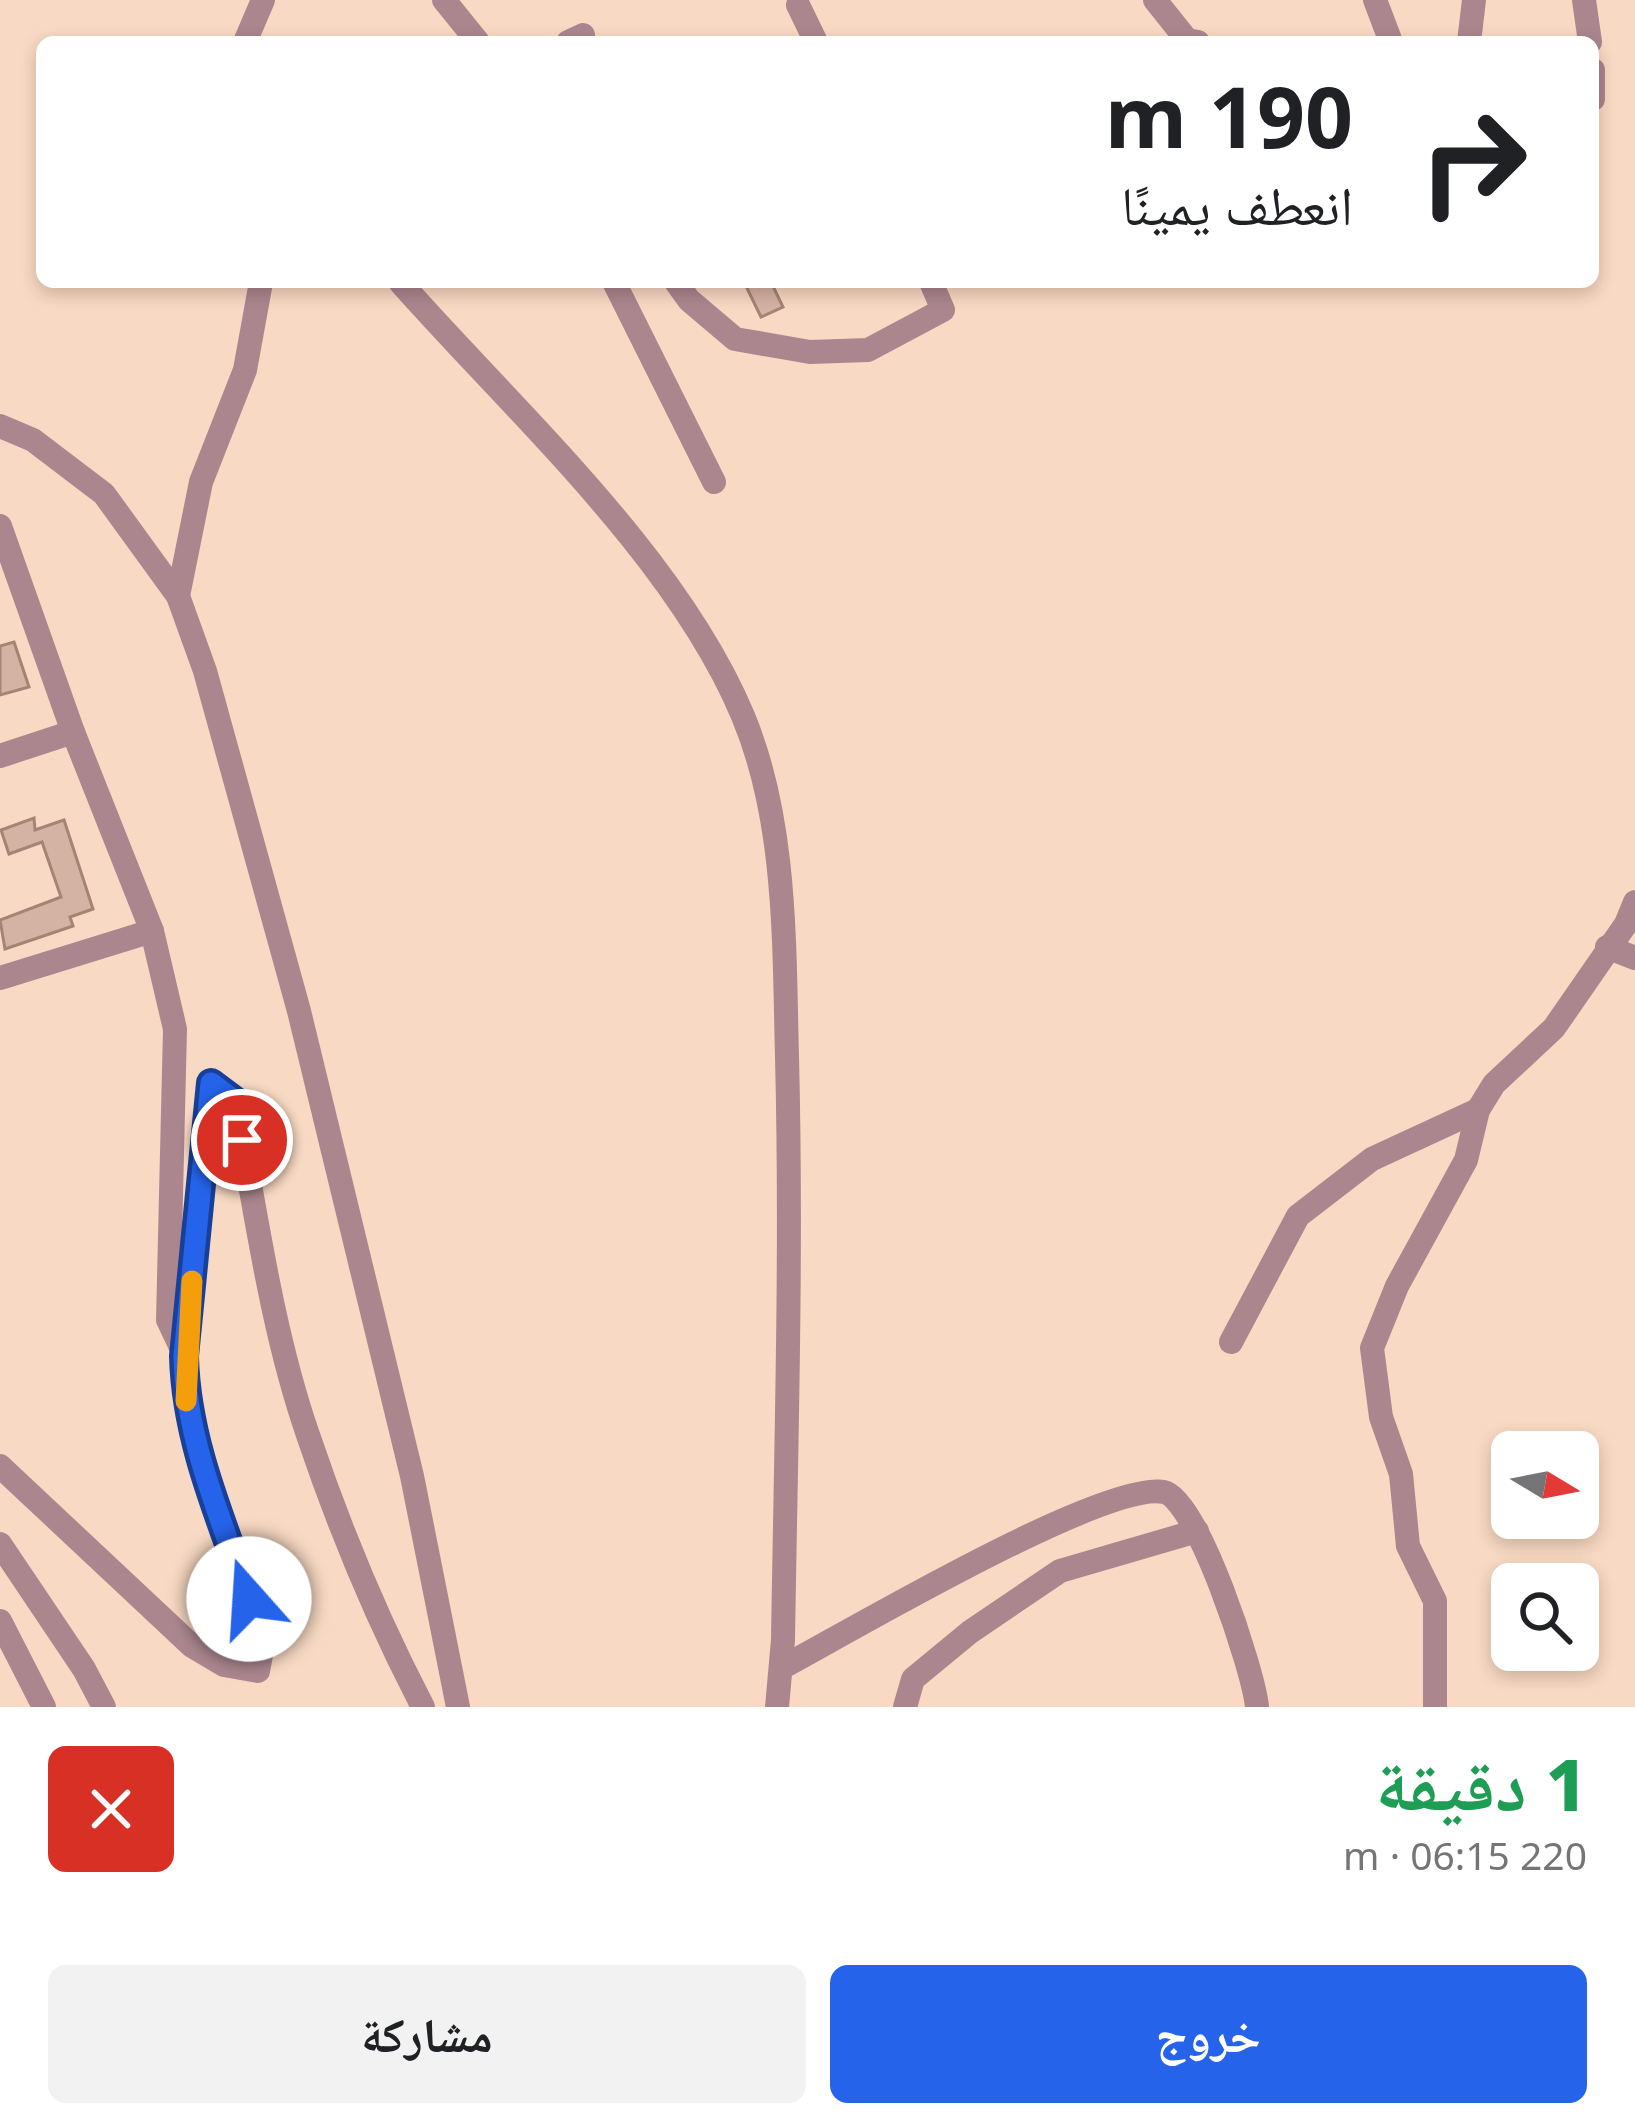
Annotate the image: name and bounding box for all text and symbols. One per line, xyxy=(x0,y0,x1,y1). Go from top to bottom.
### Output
text: 190 m xyxy=(1105,58,1353,173)
icon: right xyxy=(1395,84,1551,240)
text: انعطف يمينًا xyxy=(1121,167,1353,241)
pin xyxy=(191,1089,293,1191)
icon: arrive xyxy=(209,1107,275,1173)
north arrow xyxy=(1491,1431,1599,1539)
map controls xyxy=(1491,1431,1599,1671)
position arrow xyxy=(186,1536,312,1662)
button: search xyxy=(1491,1563,1599,1671)
text: 1 دقيقة xyxy=(1375,1734,1587,1832)
button: close xyxy=(48,1746,174,1872)
text: 220 m · 06:15 xyxy=(1343,1828,1587,1881)
button: مشاركة xyxy=(48,1965,806,2103)
button: خروج xyxy=(830,1965,1587,2103)

